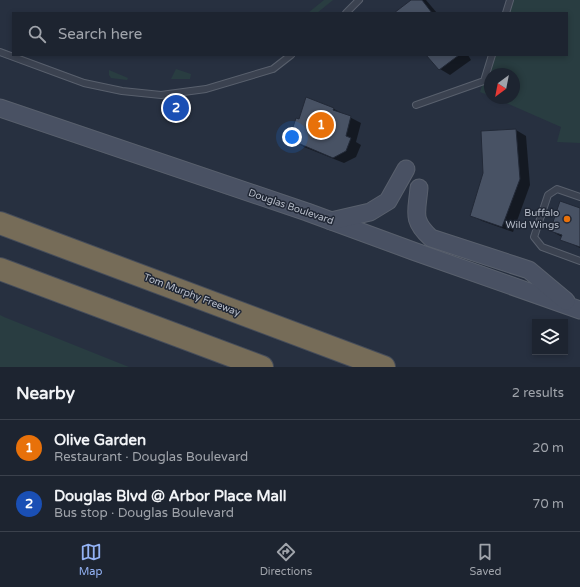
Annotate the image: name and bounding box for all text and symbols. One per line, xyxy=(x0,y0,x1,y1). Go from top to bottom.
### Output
search box xyxy=(12,12,568,56)
icon: search xyxy=(26,23,48,45)
text: Search here xyxy=(58,25,142,43)
north arrow xyxy=(484,68,520,104)
pin: 2 xyxy=(163,93,189,123)
pin: 1 xyxy=(308,110,334,140)
your location xyxy=(282,127,302,147)
street label: Douglas Boulevard xyxy=(247,187,335,227)
place label: Buffalo Wild Wings xyxy=(505,207,559,231)
marker: Buffalo Wild Wings xyxy=(562,214,572,224)
street label: Tom Murphy Freeway xyxy=(142,271,243,319)
map controls xyxy=(532,319,568,355)
button: layers xyxy=(532,319,568,355)
text: Nearby xyxy=(16,383,75,404)
text: 2 results xyxy=(512,385,564,401)
text: Olive Garden xyxy=(54,431,146,449)
text: 1 xyxy=(25,440,33,456)
text: 20 m xyxy=(532,440,564,456)
text: Restaurant · Douglas Boulevard xyxy=(54,449,248,465)
text: Douglas Blvd @ Arbor Place Mall xyxy=(54,487,287,505)
text: 2 xyxy=(25,496,33,512)
text: 70 m xyxy=(532,496,564,512)
text: Bus stop · Douglas Boulevard xyxy=(54,505,234,521)
tab: Map xyxy=(79,541,102,578)
tab: Directions xyxy=(260,541,312,578)
tab: Saved xyxy=(470,541,501,578)

